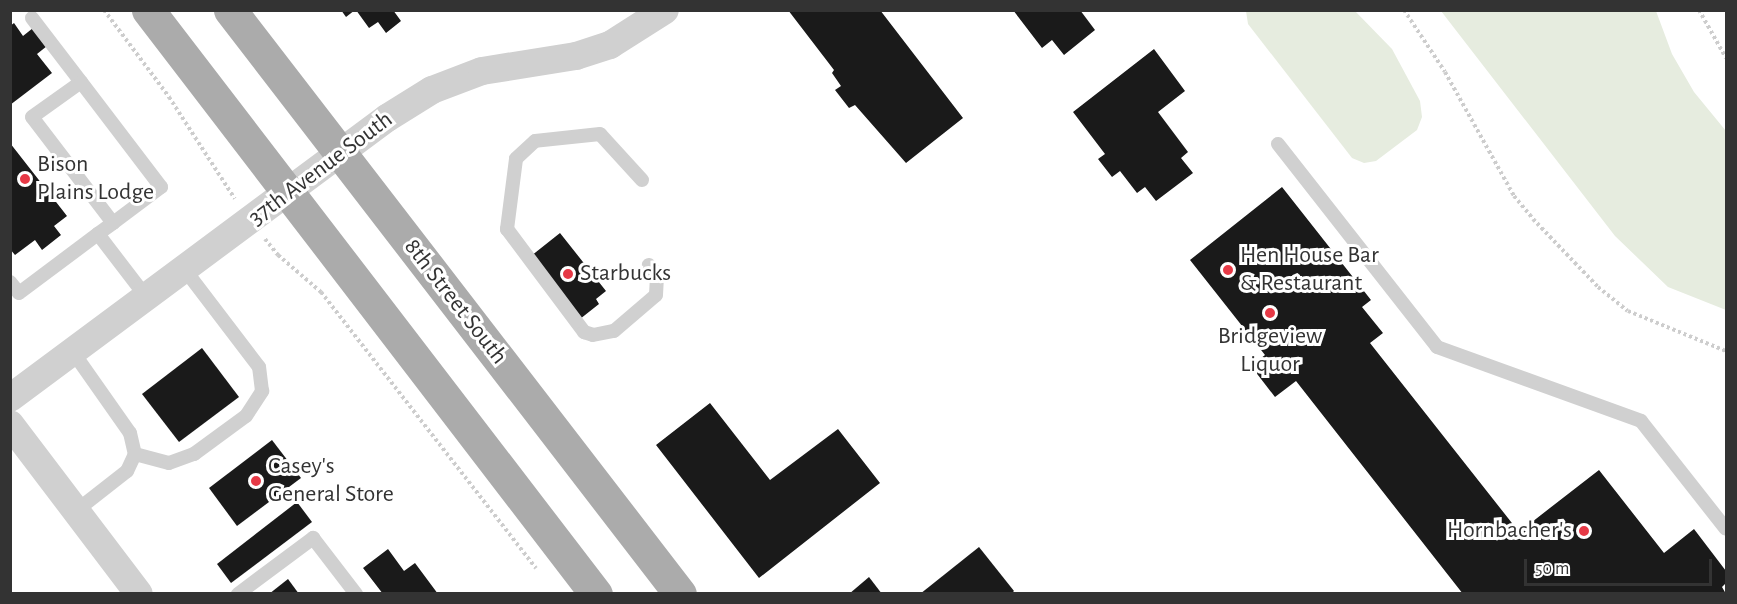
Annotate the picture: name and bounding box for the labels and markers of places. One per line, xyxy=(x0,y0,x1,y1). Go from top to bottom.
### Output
place label: Bison Plains Lodge xyxy=(37,151,154,207)
marker: Bison Plains Lodge xyxy=(18,172,32,186)
place label: Hen House Bar & Restaurant xyxy=(1240,242,1379,298)
place label: Starbucks xyxy=(580,260,671,288)
marker: Hen House Bar & Restaurant xyxy=(1221,263,1235,277)
marker: Starbucks xyxy=(561,267,575,281)
marker: Bridgeview Liquor xyxy=(1263,306,1277,320)
place label: Bridgeview Liquor xyxy=(1218,323,1322,379)
place label: Casey's General Store xyxy=(268,453,394,509)
marker: Casey's General Store xyxy=(249,474,263,488)
place label: Hornbacher's xyxy=(1447,517,1572,545)
marker: Hornbacher's xyxy=(1577,524,1591,538)

